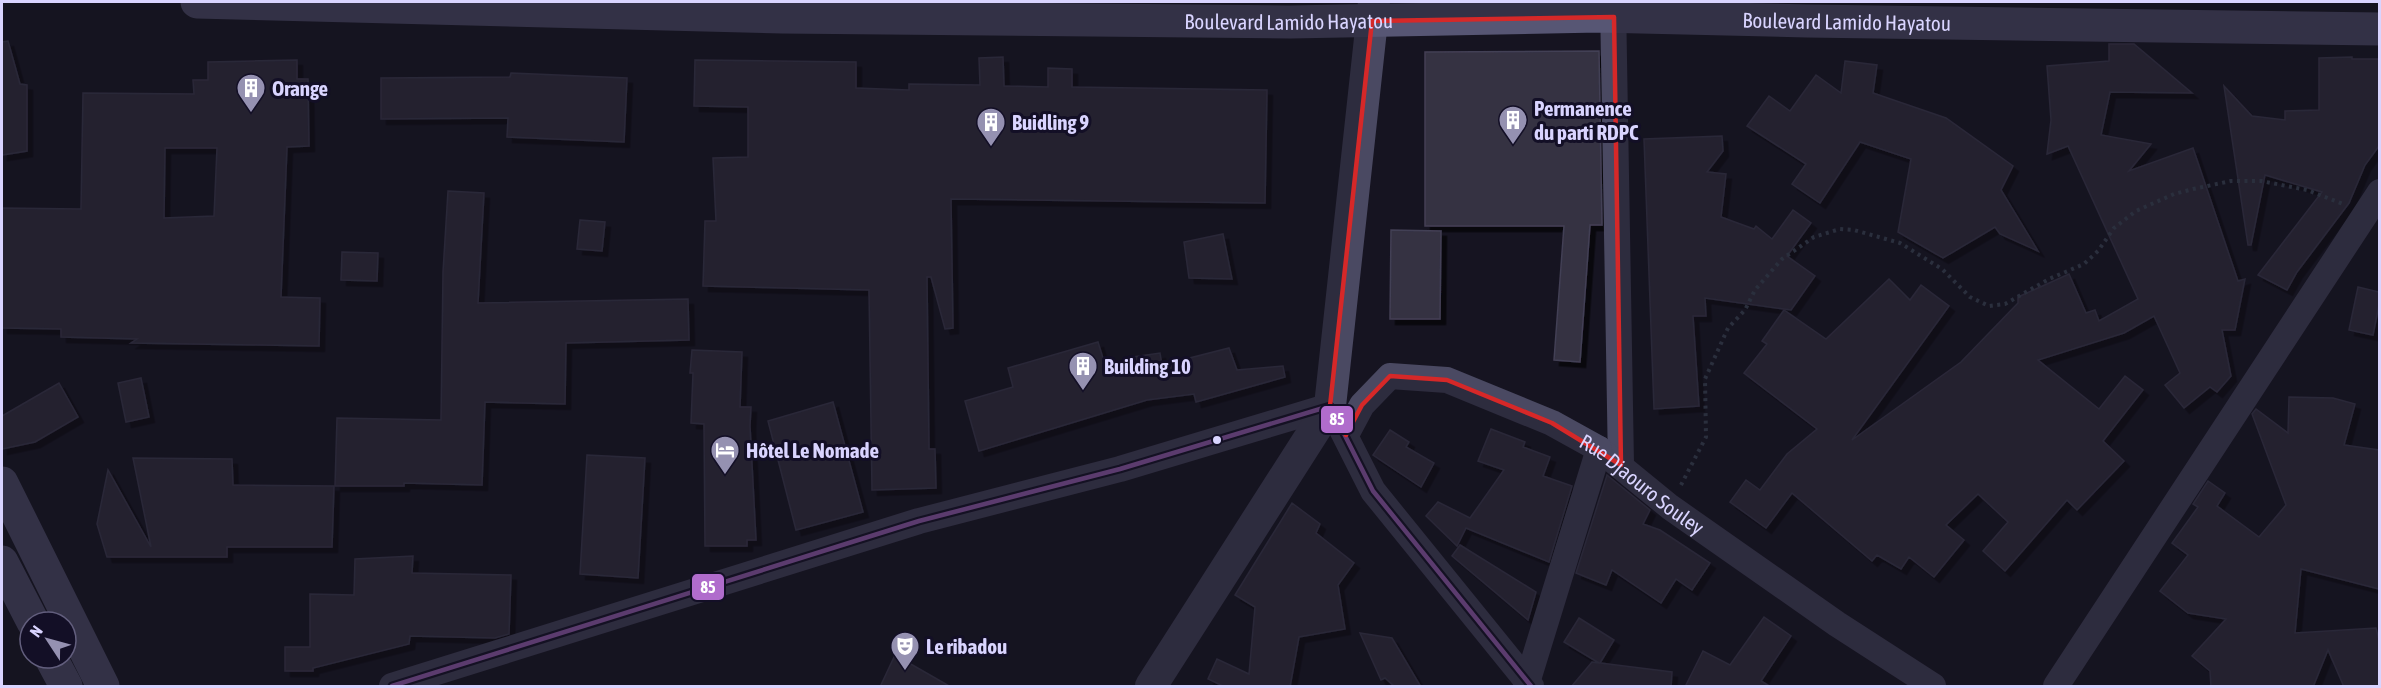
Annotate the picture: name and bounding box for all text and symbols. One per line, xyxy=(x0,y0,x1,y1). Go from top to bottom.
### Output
street label: Boulevard Lamido Hayatou xyxy=(1742,7,1951,35)
street label: Boulevard Lamido Hayatou xyxy=(1184,8,1393,34)
building icon: Orange xyxy=(235,72,267,114)
place label: Orange xyxy=(272,76,328,100)
place label: Permanence du parti RDPC xyxy=(1534,96,1639,144)
building icon: Permanence du parti RDPC xyxy=(1497,104,1529,146)
building icon: Buidling 9 xyxy=(975,106,1007,148)
place label: Buidling 9 xyxy=(1012,110,1089,134)
building icon: Building 10 xyxy=(1067,350,1099,392)
place label: Building 10 xyxy=(1104,354,1191,378)
line badge: 85 xyxy=(1320,405,1354,434)
text: 85 xyxy=(1329,410,1345,428)
street label: Rue Djaouro Souley xyxy=(1576,429,1709,539)
hotel icon: Hôtel Le Nomade xyxy=(709,434,741,476)
unlabelled marker xyxy=(1211,434,1223,446)
place label: Hôtel Le Nomade xyxy=(746,438,879,462)
line badge: 85 xyxy=(691,573,725,601)
text: 85 xyxy=(700,578,716,596)
north arrow xyxy=(18,610,78,670)
text: N xyxy=(26,622,46,640)
theatre icon: Le ribadou xyxy=(889,630,921,672)
place label: Le ribadou xyxy=(926,634,1007,658)

